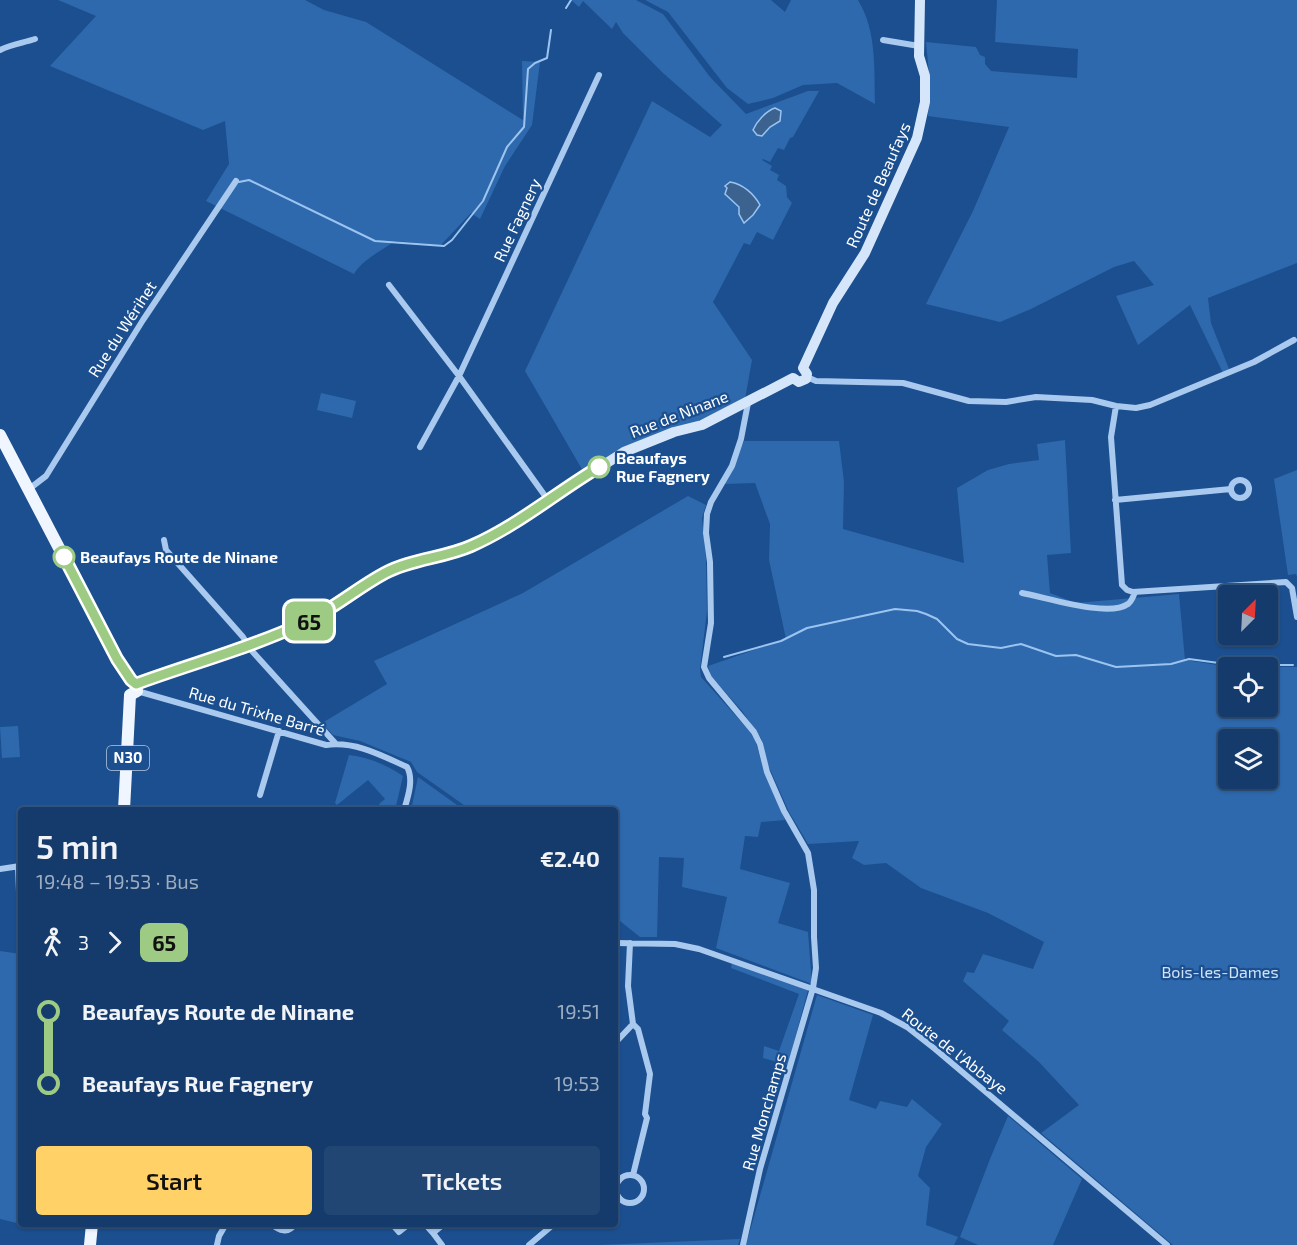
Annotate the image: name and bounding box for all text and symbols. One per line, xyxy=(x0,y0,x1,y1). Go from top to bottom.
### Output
street label: Route de Beaufays xyxy=(841,119,914,251)
street label: Rue Fagnery xyxy=(489,175,544,265)
street label: Rue du Wérihet xyxy=(83,277,160,380)
street label: Rue de Ninane xyxy=(627,386,731,441)
place label: Beaufays Rue Fagnery xyxy=(616,448,710,486)
marker: Beaufays Rue Fagnery xyxy=(588,456,610,478)
marker: Beaufays Route de Ninane xyxy=(53,546,75,568)
place label: Beaufays Route de Ninane xyxy=(80,547,278,567)
north arrow xyxy=(1218,585,1278,645)
map controls xyxy=(1218,585,1278,789)
line badge: 65 xyxy=(282,602,336,640)
text: 65 xyxy=(297,609,321,634)
button: locate xyxy=(1218,657,1278,717)
street label: Rue du Trixhe Barré xyxy=(187,682,327,739)
button: layers xyxy=(1218,729,1278,789)
road number: N30 xyxy=(107,746,149,770)
text: 5 min xyxy=(36,826,119,866)
text: €2.40 xyxy=(540,845,600,871)
text: 19:48 – 19:53 · Bus xyxy=(36,869,199,893)
icon: walk xyxy=(36,926,69,959)
icon: forward xyxy=(98,926,131,959)
text: 3 xyxy=(78,930,89,954)
text: 65 xyxy=(152,930,176,955)
park label: Bois-les-Dames xyxy=(1161,962,1279,981)
text: Beaufays Route de Ninane xyxy=(82,998,354,1024)
text: 19:51 xyxy=(557,999,600,1023)
street label: Route de l'Abbaye xyxy=(899,1003,1012,1098)
street label: Rue Monchamps xyxy=(738,1051,789,1173)
text: Beaufays Rue Fagnery xyxy=(82,1070,313,1096)
text: 19:53 xyxy=(554,1071,600,1095)
button: Start xyxy=(36,1146,312,1215)
button: Tickets xyxy=(324,1146,600,1215)

